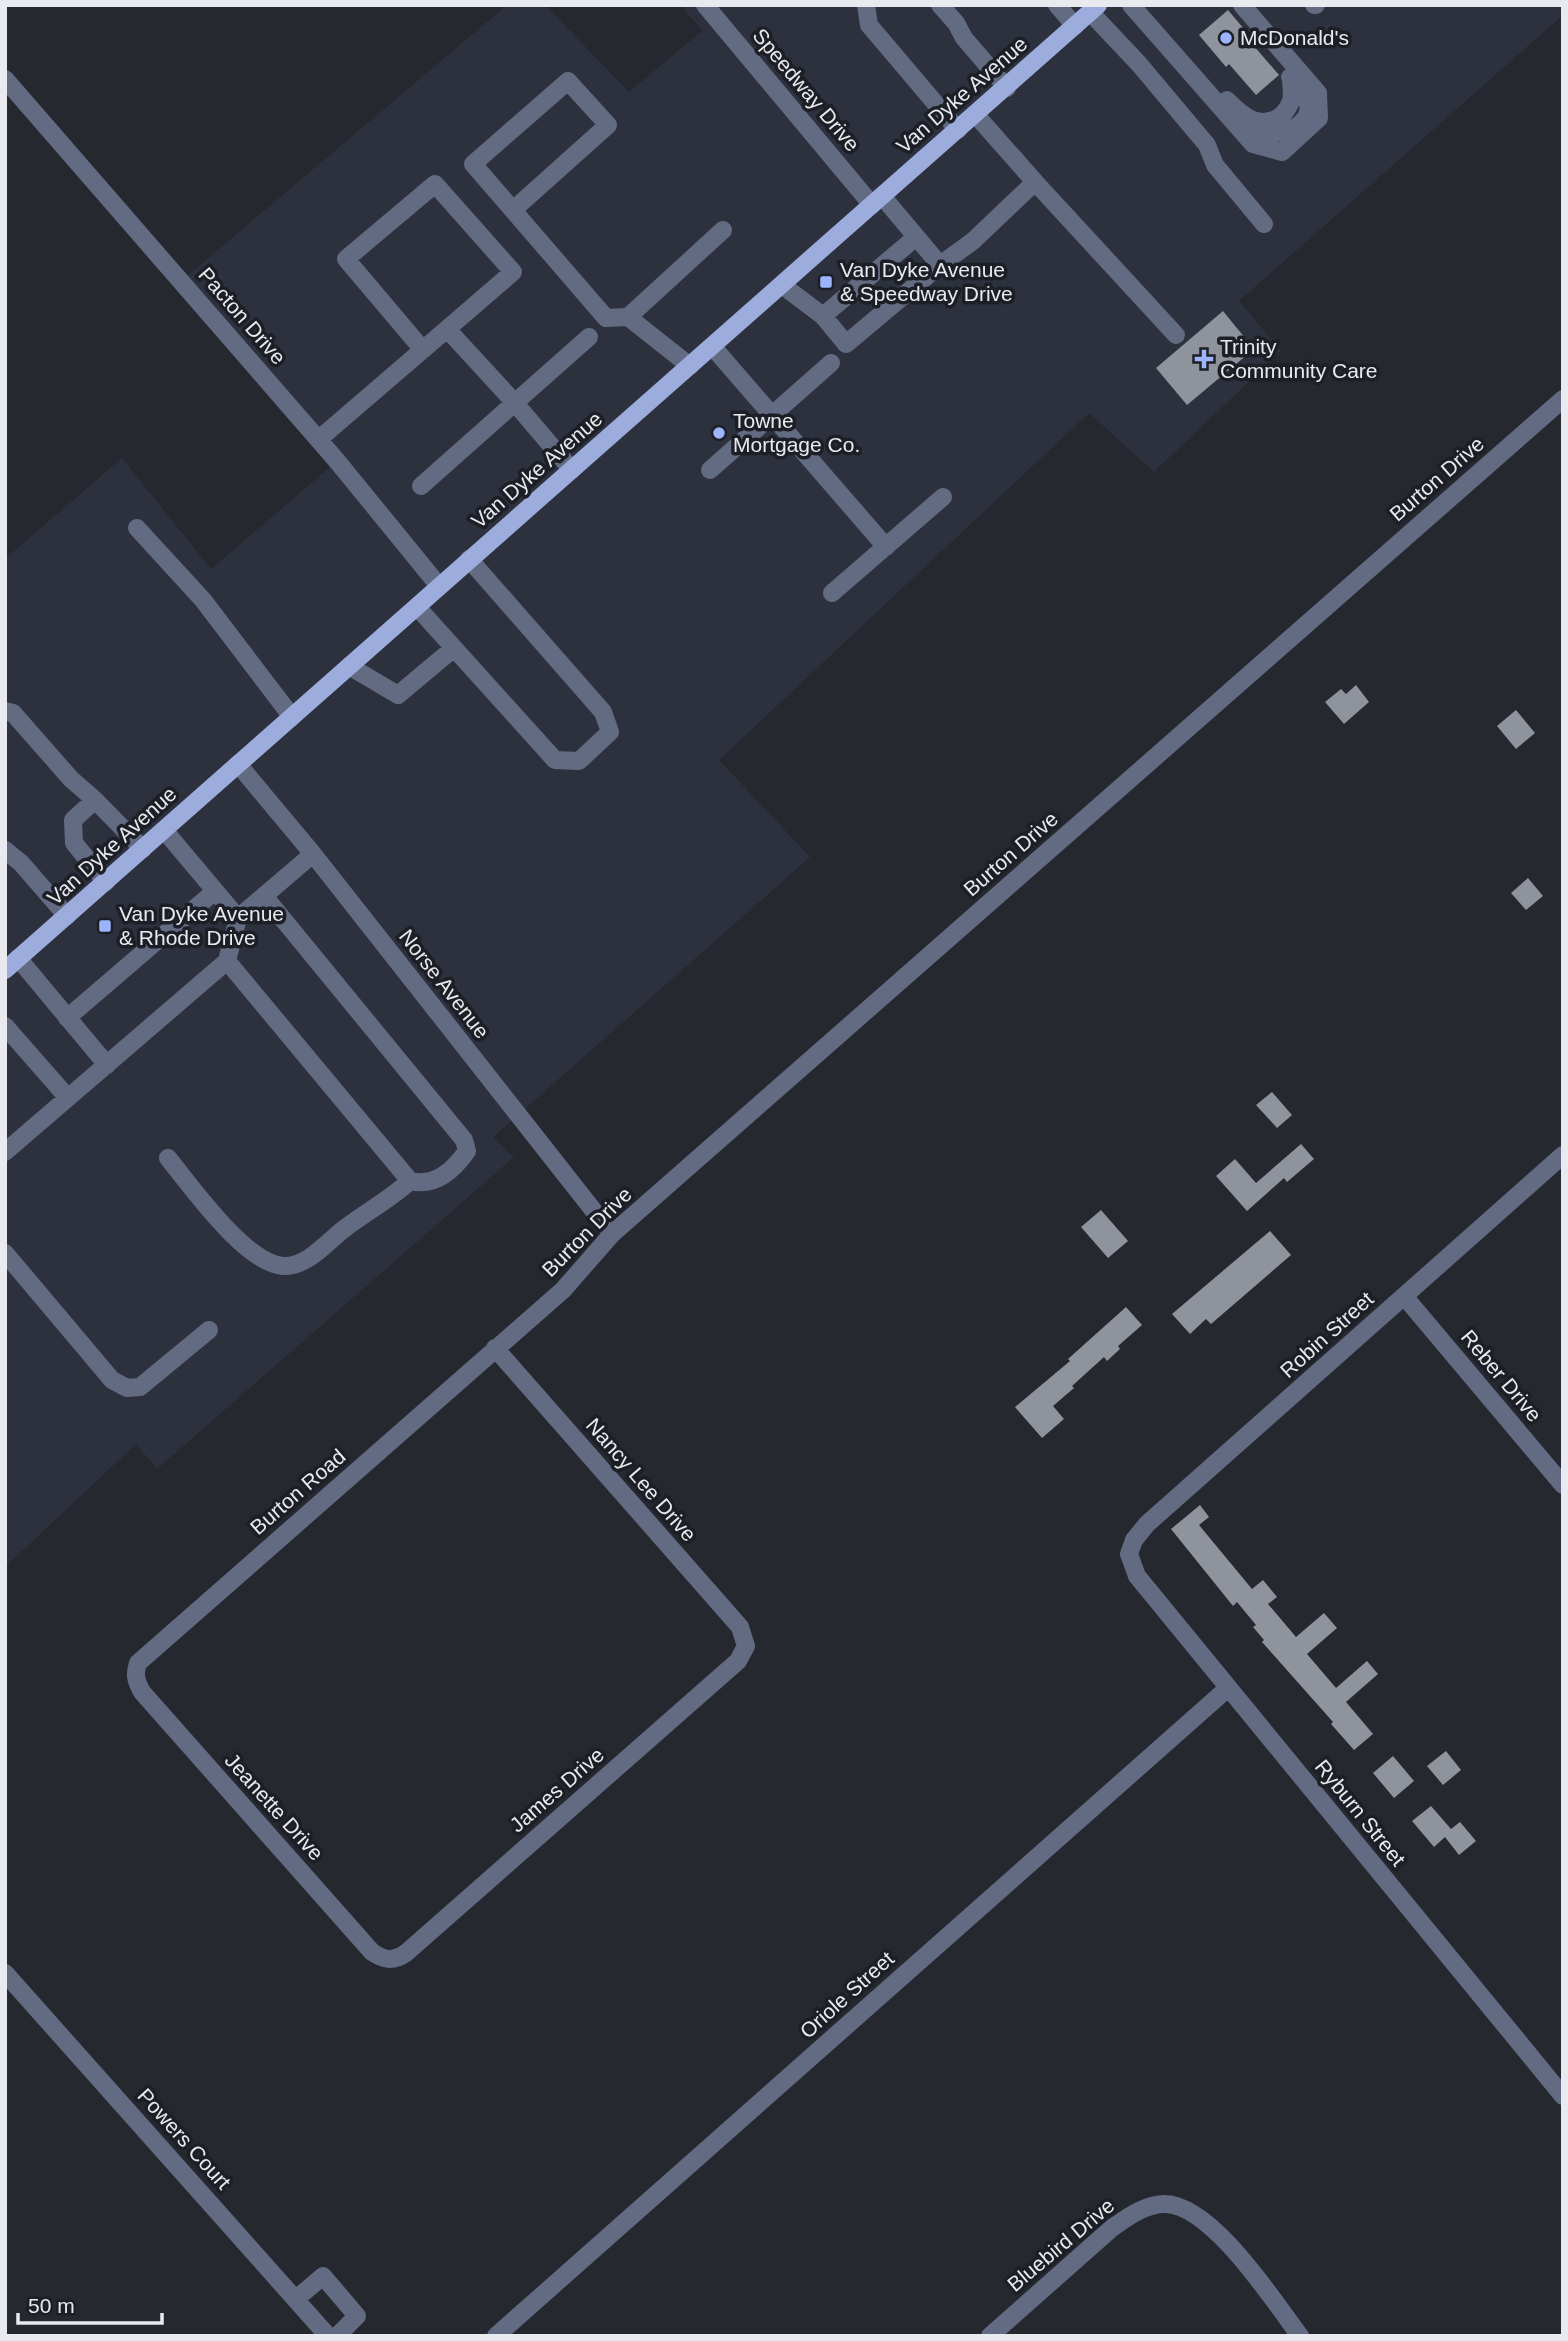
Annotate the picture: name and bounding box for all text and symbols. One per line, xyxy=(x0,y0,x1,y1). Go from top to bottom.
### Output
street label: Speedway Drive xyxy=(748,24,864,156)
place label: McDonald's xyxy=(1240,26,1349,49)
marker: McDonald's xyxy=(1218,30,1234,46)
street label: Van Dyke Avenue xyxy=(892,32,1031,157)
place label: Van Dyke Avenue & Speedway Drive xyxy=(840,258,1013,305)
street label: Pacton Drive xyxy=(194,263,290,369)
marker: Van Dyke Avenue & Speedway Drive xyxy=(818,274,834,290)
place label: Trinity Community Care xyxy=(1220,335,1378,382)
marker: Trinity Community Care xyxy=(1194,349,1214,369)
street label: Van Dyke Avenue xyxy=(467,407,606,532)
place label: Towne Mortgage Co. xyxy=(733,409,860,456)
marker: Towne Mortgage Co. xyxy=(711,425,727,441)
street label: Burton Drive xyxy=(1385,432,1488,526)
street label: Van Dyke Avenue xyxy=(43,782,181,909)
street label: Burton Drive xyxy=(959,807,1062,901)
place label: Van Dyke Avenue & Rhode Drive xyxy=(119,902,284,949)
marker: Van Dyke Avenue & Rhode Drive xyxy=(97,918,113,934)
street label: Norse Avenue xyxy=(395,925,494,1043)
street label: Burton Drive xyxy=(537,1182,636,1281)
street label: Robin Street xyxy=(1276,1287,1378,1382)
street label: Reber Drive xyxy=(1457,1325,1546,1426)
street label: Nancy Lee Drive xyxy=(582,1414,701,1546)
street label: Burton Road xyxy=(246,1444,350,1539)
street label: James Drive xyxy=(505,1743,608,1837)
street label: Jeanette Drive xyxy=(221,1749,328,1865)
street label: Ryburn Street xyxy=(1311,1755,1410,1870)
street label: Oriole Street xyxy=(795,1947,898,2043)
street label: Powers Court xyxy=(133,2084,236,2194)
street label: Bluebird Drive xyxy=(1003,2193,1119,2296)
scale bar xyxy=(18,2282,161,2326)
text: 50 m xyxy=(28,2294,75,2317)

